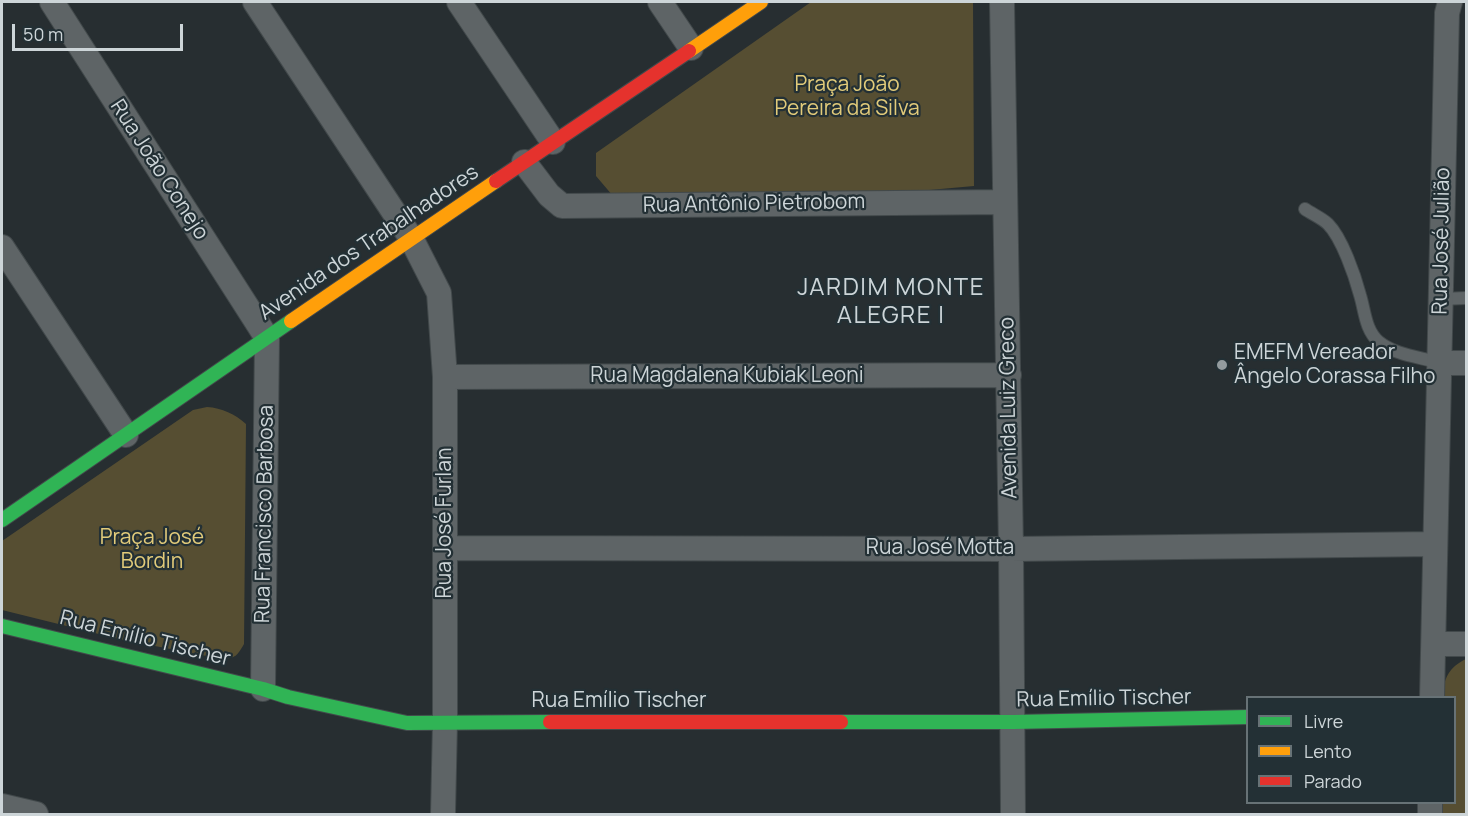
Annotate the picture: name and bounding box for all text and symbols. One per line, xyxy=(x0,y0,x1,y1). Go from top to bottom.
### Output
scale bar xyxy=(15,12,186,50)
text: 50 m xyxy=(23,22,63,46)
park label: Praça João Pereira da Silva xyxy=(774,72,920,122)
street label: Rua João Conejo xyxy=(104,95,214,245)
street label: Avenida dos Trabalhadores xyxy=(254,160,484,326)
street label: Rua José Julião xyxy=(1428,167,1456,315)
street label: Rua Antônio Pietrobom xyxy=(643,189,865,219)
district label: JARDIM MONTE ALEGRE I xyxy=(797,274,985,330)
street label: Avenida Luiz Greco xyxy=(995,317,1023,499)
place label: EMEFM Vereador Ângelo Corassa Filho xyxy=(1234,340,1435,390)
marker: EMEFM Vereador Ângelo Corassa Filho xyxy=(1215,358,1229,372)
street label: Rua Magdalena Kubiak Leoni xyxy=(590,363,864,389)
street label: Rua Francisco Barbosa xyxy=(250,405,280,623)
street label: Rua José Furlan xyxy=(432,448,458,598)
park label: Praça José Bordin xyxy=(100,525,204,575)
street label: Rua José Motta xyxy=(866,535,1014,561)
street label: Rua Emílio Tischer xyxy=(57,606,233,672)
street label: Rua Emílio Tischer xyxy=(1016,685,1192,713)
street label: Rua Emílio Tischer xyxy=(531,688,707,714)
legend xyxy=(1246,696,1456,804)
text: Livre xyxy=(1304,709,1343,733)
text: Lento xyxy=(1304,739,1352,763)
text: Parado xyxy=(1304,769,1362,793)

